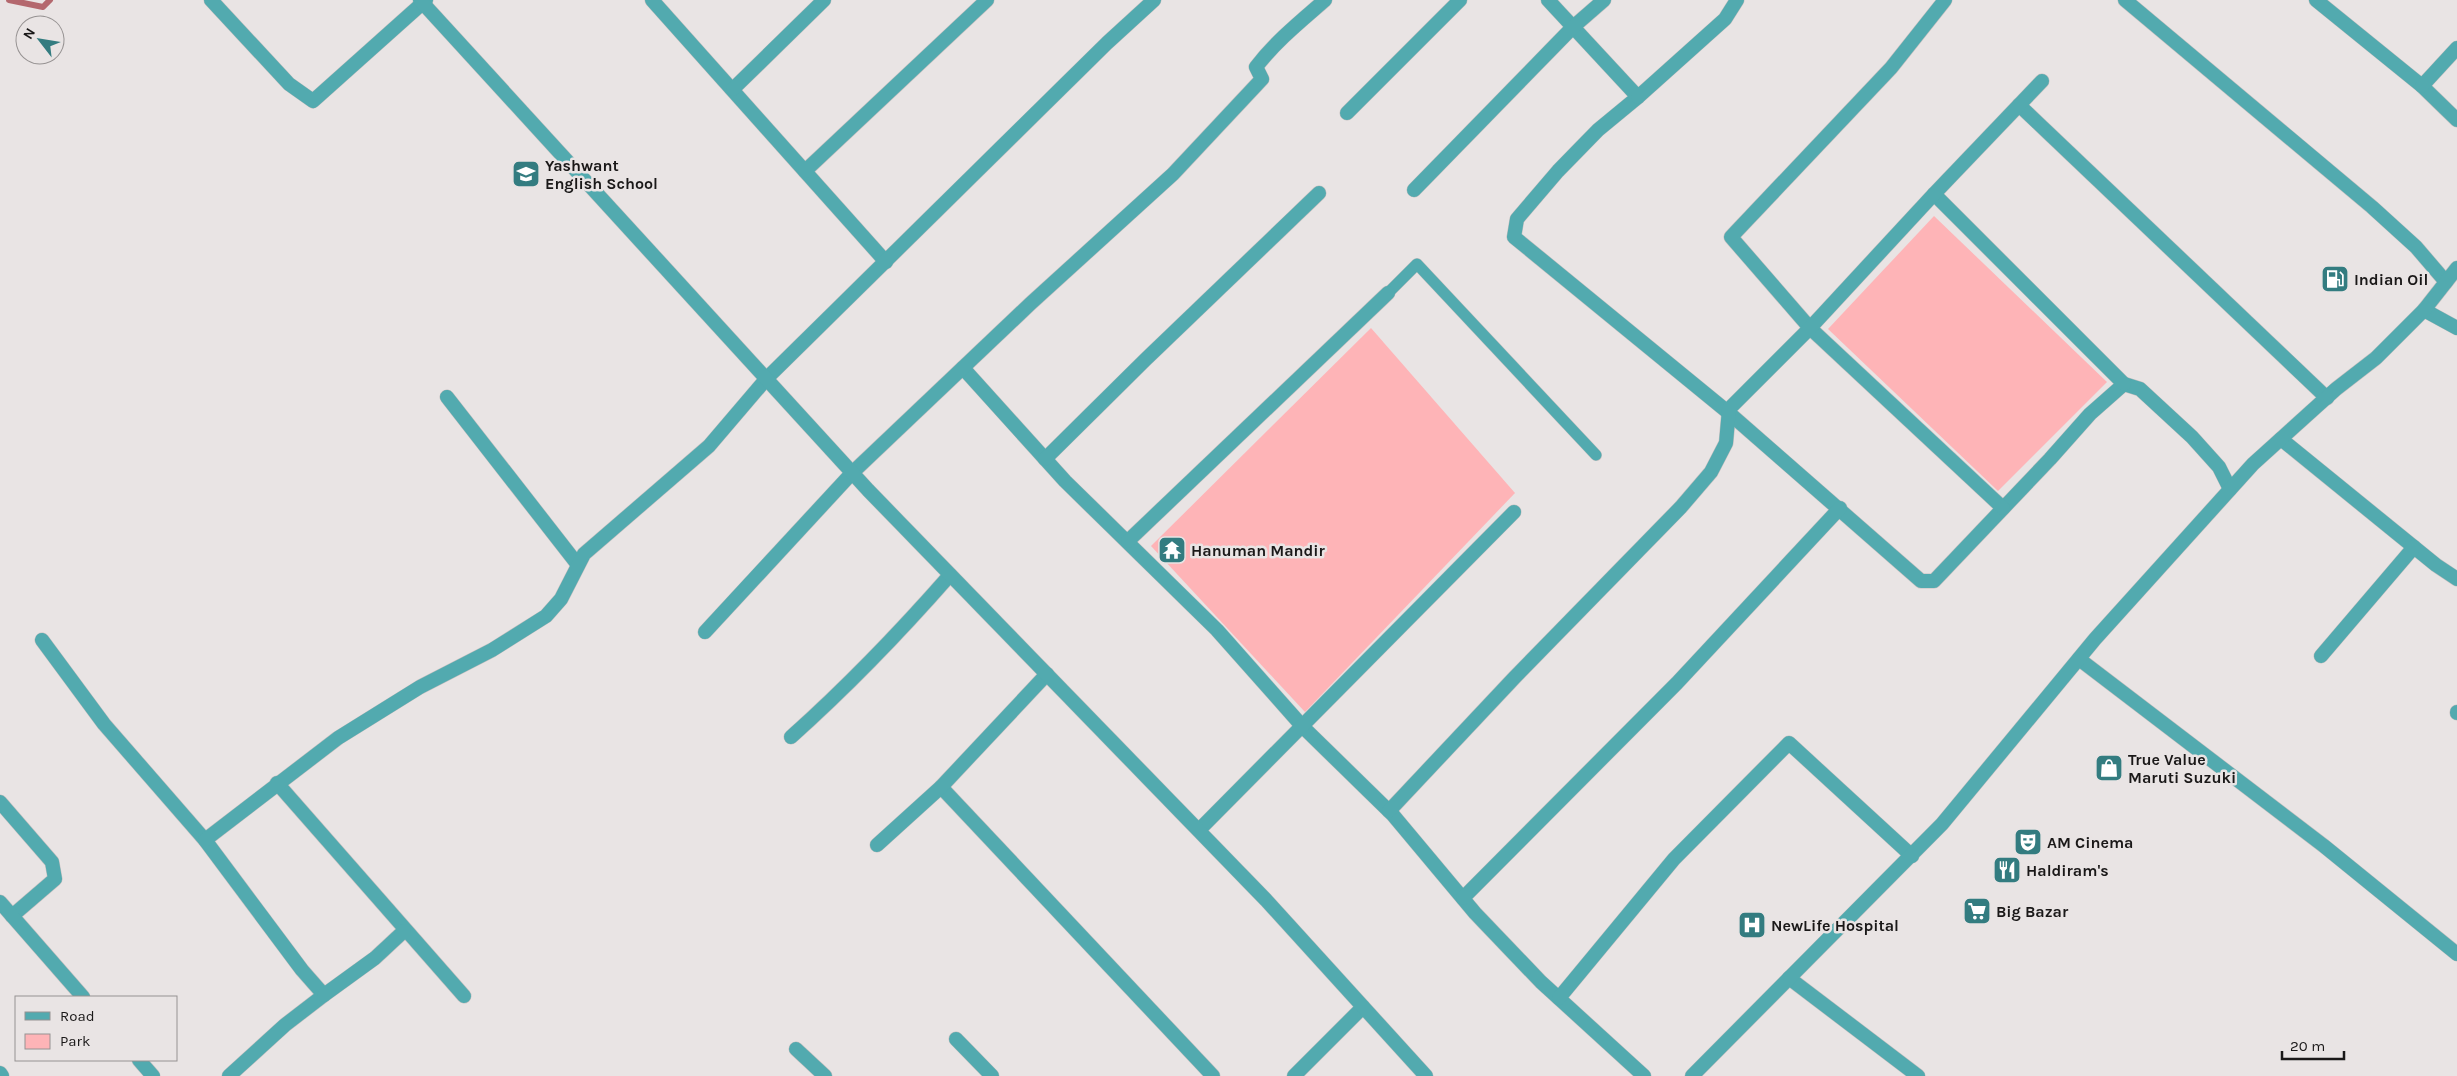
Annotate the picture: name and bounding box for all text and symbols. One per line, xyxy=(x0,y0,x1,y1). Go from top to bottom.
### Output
north arrow xyxy=(15,15,65,65)
text: N xyxy=(19,25,39,42)
place label: Yashwant English School xyxy=(545,156,658,193)
school or university icon: Yashwant English School xyxy=(511,159,541,189)
fuel station icon: Indian Oil xyxy=(2320,264,2350,294)
place label: Indian Oil xyxy=(2354,270,2428,289)
temple icon: Hanuman Mandir xyxy=(1157,535,1187,565)
place label: Hanuman Mandir xyxy=(1191,541,1326,560)
place label: True Value Maruti Suzuki xyxy=(2128,750,2236,787)
shop icon: True Value Maruti Suzuki xyxy=(2094,753,2124,783)
theatre icon: AM Cinema xyxy=(2013,827,2043,857)
place label: AM Cinema xyxy=(2047,833,2133,852)
restaurant icon: Haldiram's xyxy=(1992,855,2022,885)
place label: Haldiram's xyxy=(2026,861,2109,880)
supermarket icon: Big Bazar xyxy=(1962,896,1992,926)
place label: Big Bazar xyxy=(1996,902,2069,921)
hospital icon: NewLife Hospital xyxy=(1737,910,1767,940)
place label: NewLife Hospital xyxy=(1771,916,1899,935)
legend xyxy=(15,996,178,1061)
text: Road xyxy=(60,1007,95,1025)
scale bar xyxy=(2282,1028,2344,1060)
text: Park xyxy=(60,1032,90,1050)
text: 20 m xyxy=(2290,1037,2325,1055)

